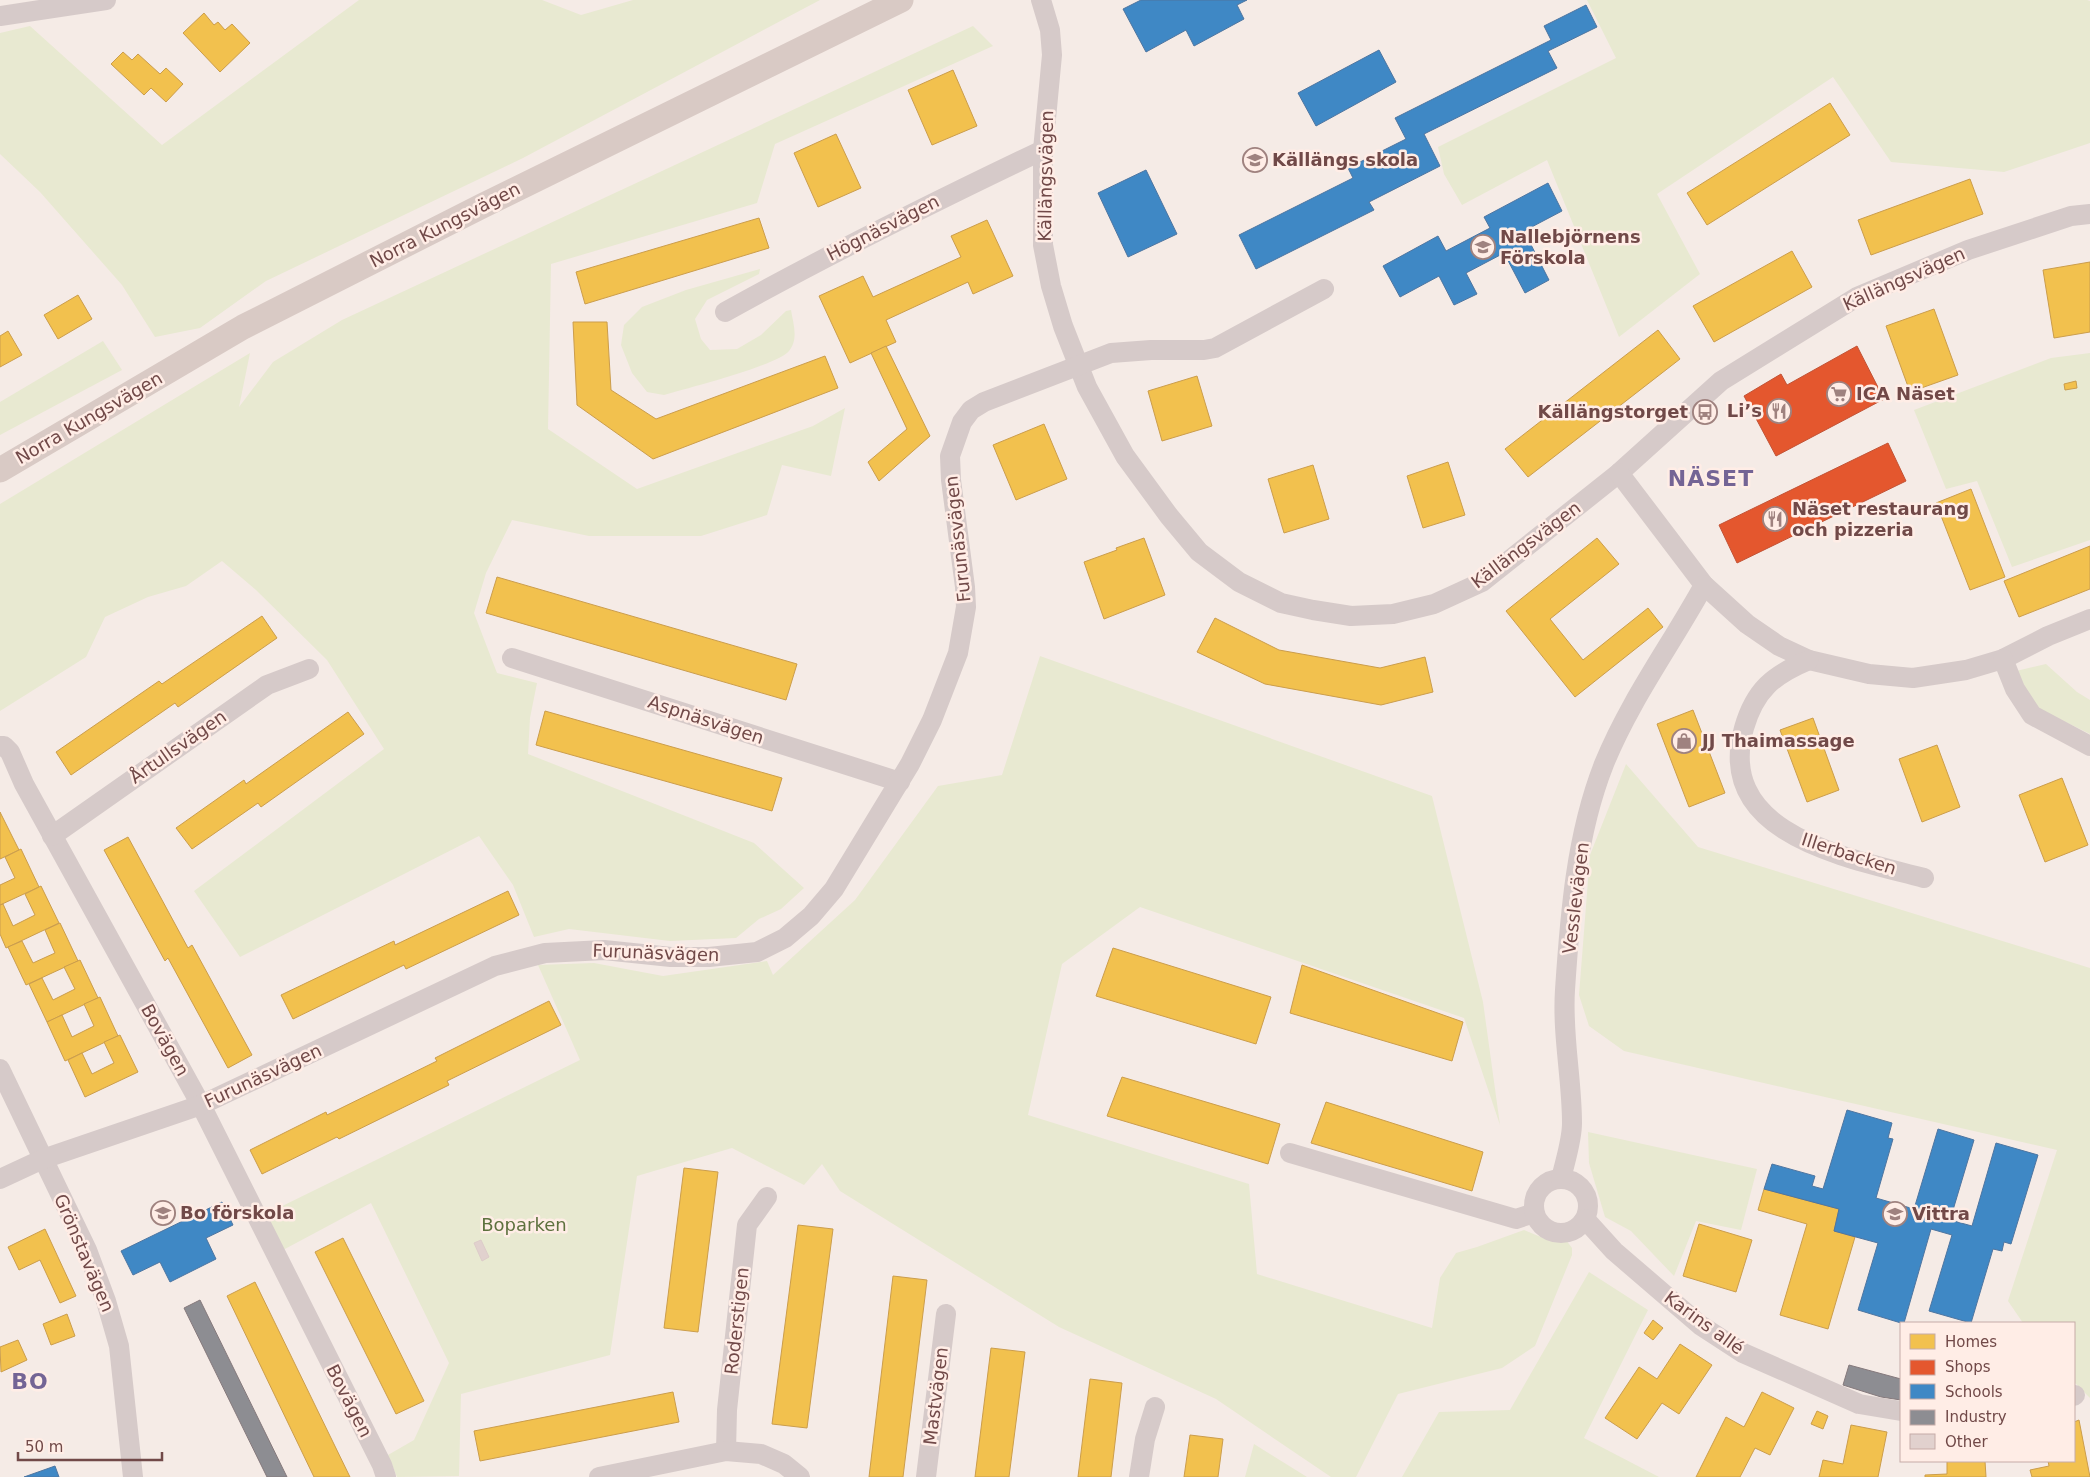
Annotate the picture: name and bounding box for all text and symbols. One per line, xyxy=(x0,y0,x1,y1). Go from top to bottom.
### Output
street label: Källängsvägen xyxy=(1034,110,1057,242)
school or university icon: Källängs skola xyxy=(1242,147,1268,173)
place label: Källängs skola xyxy=(1272,149,1418,170)
street label: Norra Kungsvägen xyxy=(366,178,523,272)
street label: Högnäsvägen xyxy=(823,190,943,265)
place label: Nallebjörnens Förskola xyxy=(1500,226,1641,268)
school or university icon: Nallebjörnens Förskola xyxy=(1470,234,1496,260)
street label: Källängsvägen xyxy=(1840,242,1968,315)
street label: Norra Kungsvägen xyxy=(12,367,166,468)
supermarket icon: ICA Näset xyxy=(1826,381,1852,407)
place label: ICA Näset xyxy=(1856,383,1955,404)
restaurant icon: Li’s xyxy=(1766,398,1792,424)
bus stop icon: Källängstorget xyxy=(1692,399,1718,425)
place label: Li’s xyxy=(1727,400,1762,421)
place label: Källängstorget xyxy=(1537,401,1688,422)
district label: NÄSET xyxy=(1668,466,1754,491)
street label: Furunäsvägen xyxy=(940,475,975,603)
street label: Källängsvägen xyxy=(1467,497,1584,593)
place label: Näset restaurang och pizzeria xyxy=(1792,498,1969,540)
restaurant icon: Näset restaurang och pizzeria xyxy=(1762,506,1788,532)
street label: Aspnäsvägen xyxy=(646,691,767,748)
street label: Årtullsvägen xyxy=(125,706,230,788)
shop icon: JJ Thaimassage xyxy=(1671,728,1697,754)
place label: JJ Thaimassage xyxy=(1700,730,1855,751)
street label: Illerbacken xyxy=(1799,828,1899,879)
street label: Vesslevägen xyxy=(1558,841,1593,955)
street label: Furunäsvägen xyxy=(592,940,720,965)
street label: Bovägen xyxy=(137,1000,194,1079)
street label: Furunäsvägen xyxy=(201,1039,325,1112)
street label: Grönstavägen xyxy=(50,1191,119,1315)
school or university icon: Bo förskola xyxy=(150,1200,176,1226)
school or university icon: Vittra xyxy=(1882,1201,1908,1227)
place label: Bo förskola xyxy=(180,1202,294,1223)
place label: Vittra xyxy=(1912,1203,1970,1224)
park label: Boparken xyxy=(481,1214,567,1235)
street label: Roderstigen xyxy=(720,1266,753,1376)
street label: Karins allé xyxy=(1660,1287,1748,1359)
legend xyxy=(1900,1322,2075,1462)
text: Homes xyxy=(1945,1333,1997,1351)
street label: Mastvägen xyxy=(919,1346,952,1446)
text: Shops xyxy=(1945,1358,1991,1376)
street label: Bovägen xyxy=(322,1361,377,1441)
district label: BO xyxy=(11,1369,49,1394)
text: Schools xyxy=(1945,1383,2003,1401)
text: Industry xyxy=(1945,1408,2007,1426)
scale bar xyxy=(18,1430,161,1462)
text: Other xyxy=(1945,1433,1988,1451)
text: 50 m xyxy=(25,1438,63,1456)

